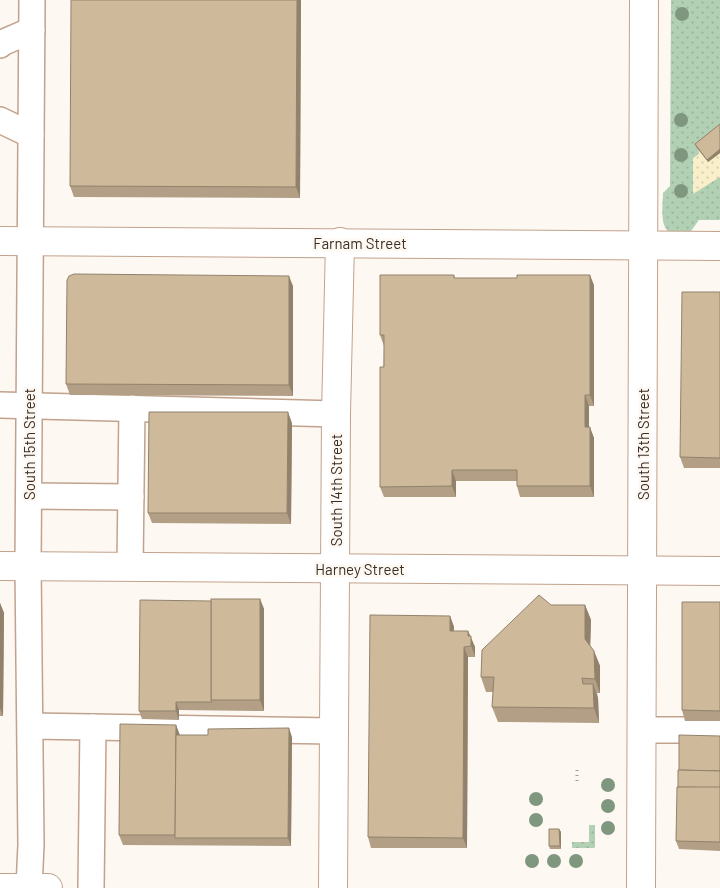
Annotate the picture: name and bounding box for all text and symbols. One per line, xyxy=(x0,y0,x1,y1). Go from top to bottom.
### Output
street label: Farnam Street xyxy=(313,234,407,252)
street label: South 15th Street xyxy=(20,388,38,500)
street label: South 13th Street xyxy=(634,388,652,500)
street label: South 14th Street xyxy=(327,434,345,546)
street label: Harney Street xyxy=(315,560,405,578)

